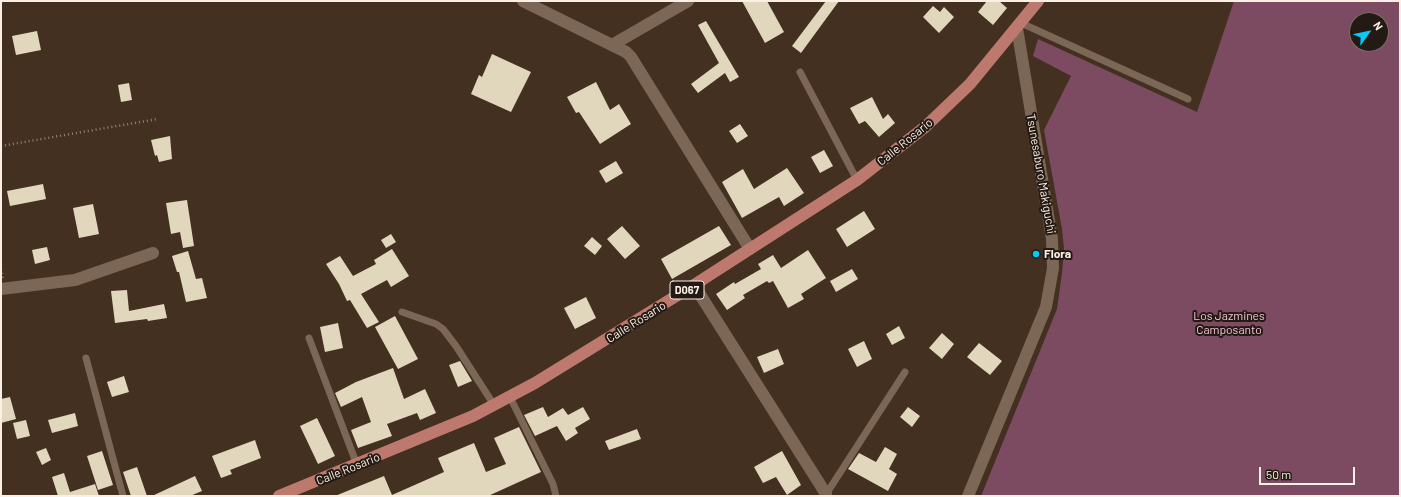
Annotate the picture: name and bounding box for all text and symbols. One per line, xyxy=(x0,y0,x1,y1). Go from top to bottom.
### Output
north arrow xyxy=(1349,12,1389,52)
text: N xyxy=(1371,19,1386,32)
street label: Tsunesaburo Makiguchi xyxy=(1023,113,1059,235)
street label: Calle Rosario xyxy=(874,115,936,169)
place label: Flora xyxy=(1044,247,1071,261)
marker: Flora xyxy=(1031,249,1041,259)
road number: D067 xyxy=(670,281,704,299)
street label: Calle Rosario xyxy=(604,298,668,346)
park label: Los Jazmines Camposanto xyxy=(1193,309,1265,337)
street label: Calle Rosario xyxy=(314,450,382,488)
scale bar xyxy=(1261,459,1357,485)
text: 50 m xyxy=(1266,467,1291,481)

